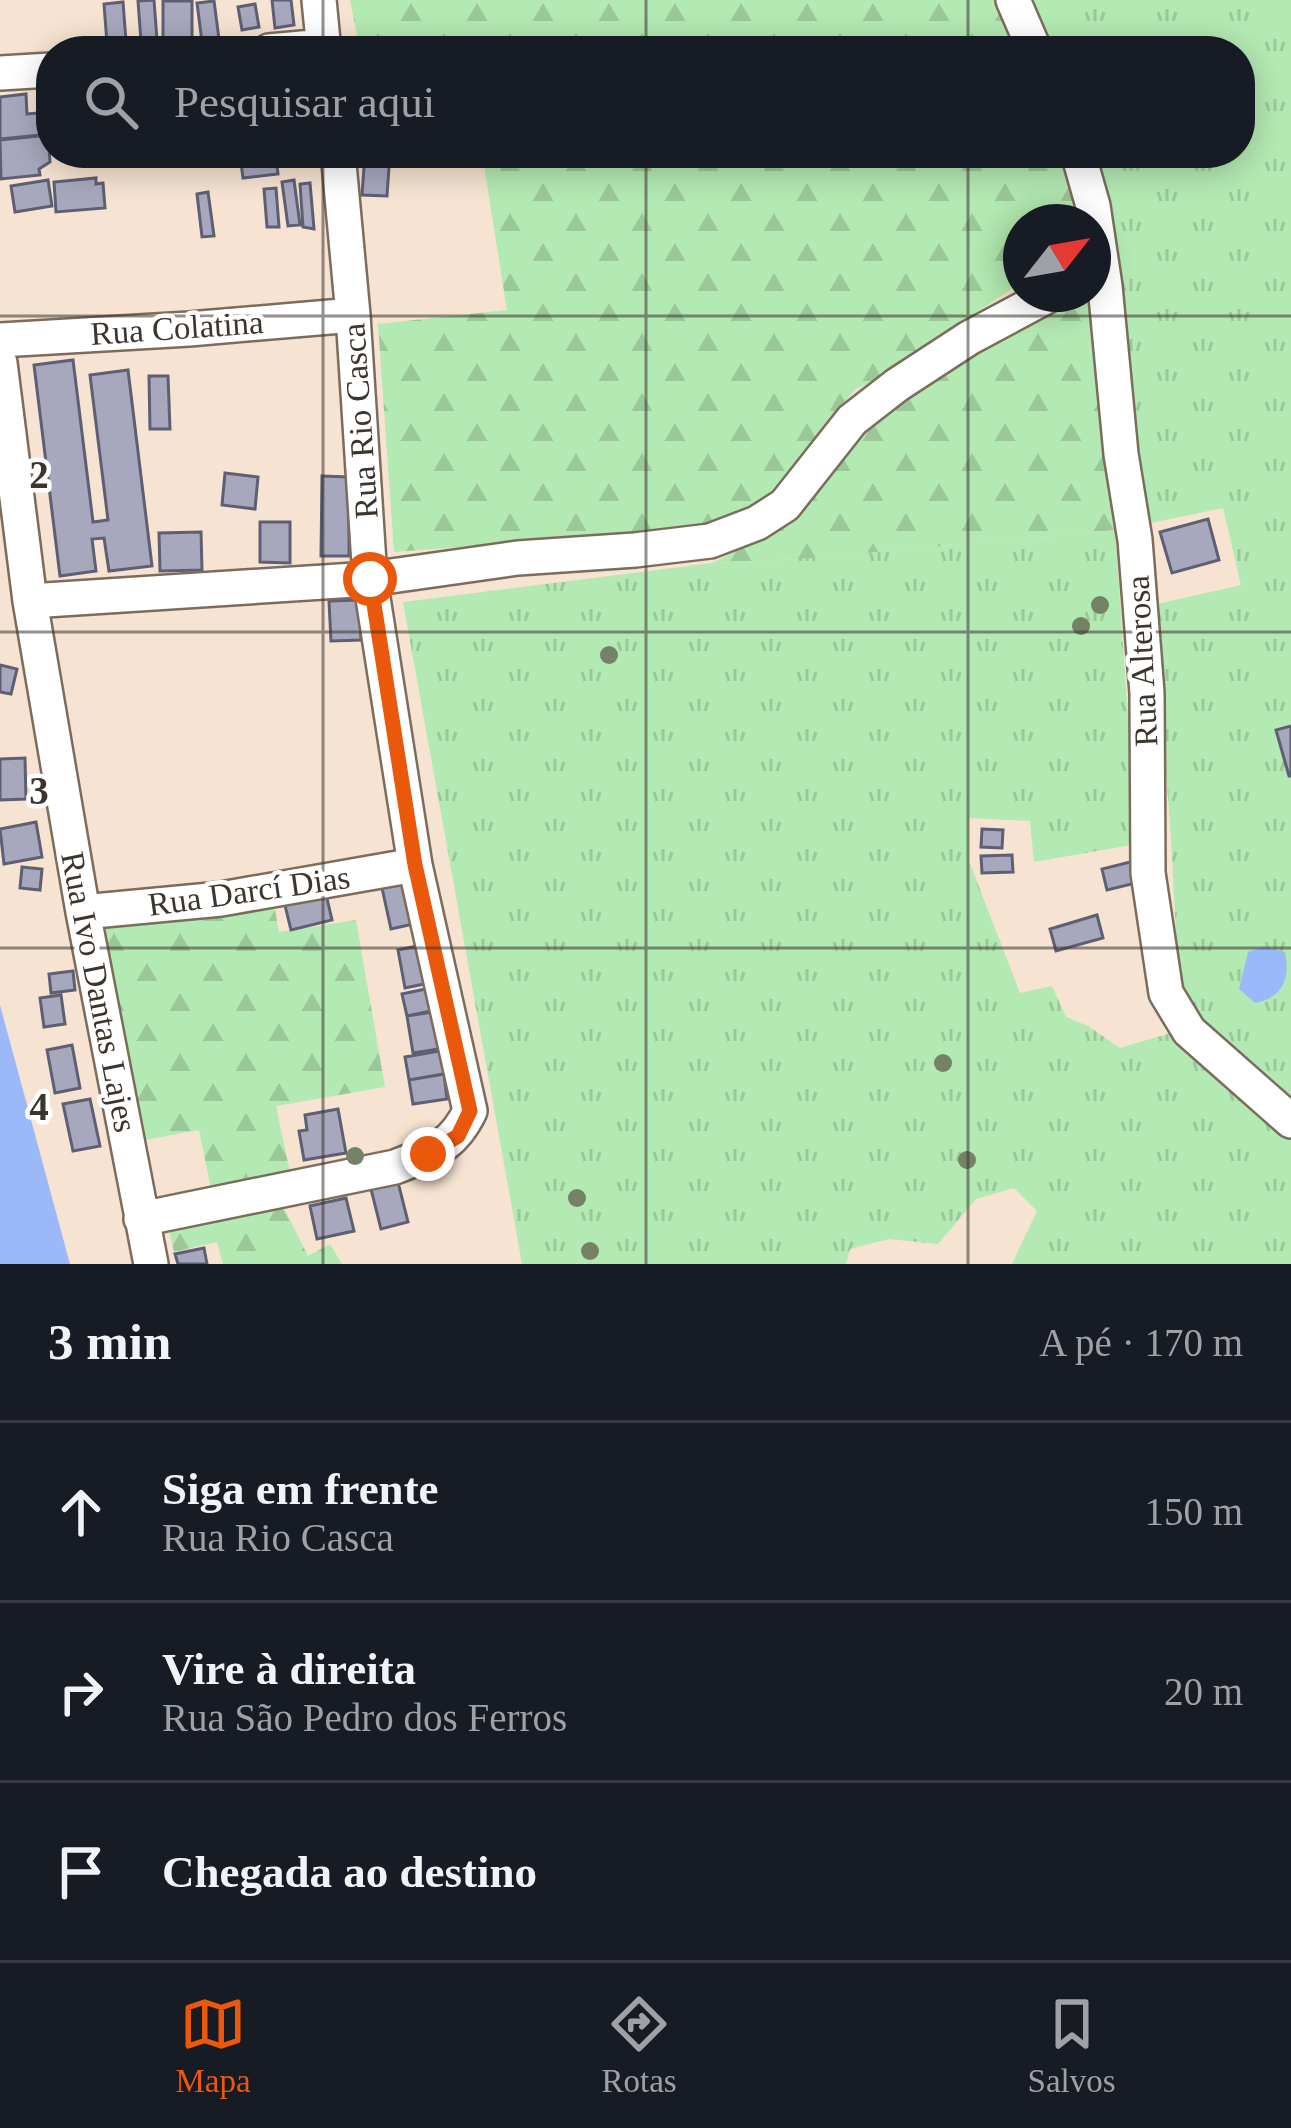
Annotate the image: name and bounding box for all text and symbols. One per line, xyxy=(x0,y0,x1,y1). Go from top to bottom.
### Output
search box xyxy=(36,36,1255,168)
icon: search xyxy=(78,69,144,135)
text: Pesquisar aqui xyxy=(174,77,435,127)
north arrow xyxy=(1003,204,1111,312)
street label: Rua Colatina xyxy=(89,304,265,352)
street label: Rua Rio Casca xyxy=(335,322,385,520)
text: 2 xyxy=(29,453,49,496)
route start xyxy=(343,552,397,606)
street label: Rua Alterosa xyxy=(1120,574,1164,748)
text: 3 xyxy=(29,769,49,812)
street label: Rua Ivo Dantas Lajes xyxy=(54,849,144,1135)
street label: Rua Darcí Dias xyxy=(146,859,352,923)
text: 4 xyxy=(29,1085,49,1128)
route end xyxy=(401,1127,455,1181)
text: 3 min xyxy=(48,1314,171,1370)
text: A pé · 170 m xyxy=(1039,1321,1243,1364)
text: Siga em frente xyxy=(162,1464,439,1514)
icon: ahead xyxy=(48,1479,114,1545)
text: 150 m xyxy=(1144,1490,1243,1533)
text: Rua Rio Casca xyxy=(162,1516,394,1559)
text: Vire à direita xyxy=(162,1644,416,1694)
icon: right xyxy=(48,1659,114,1725)
text: 20 m xyxy=(1164,1670,1243,1713)
text: Rua São Pedro dos Ferros xyxy=(162,1696,567,1739)
icon: arrive xyxy=(48,1839,114,1905)
text: Chegada ao destino xyxy=(162,1847,537,1897)
tab: Mapa xyxy=(175,1991,251,2100)
tab: Rotas xyxy=(601,1991,677,2100)
tab: Salvos xyxy=(1028,1991,1116,2100)

